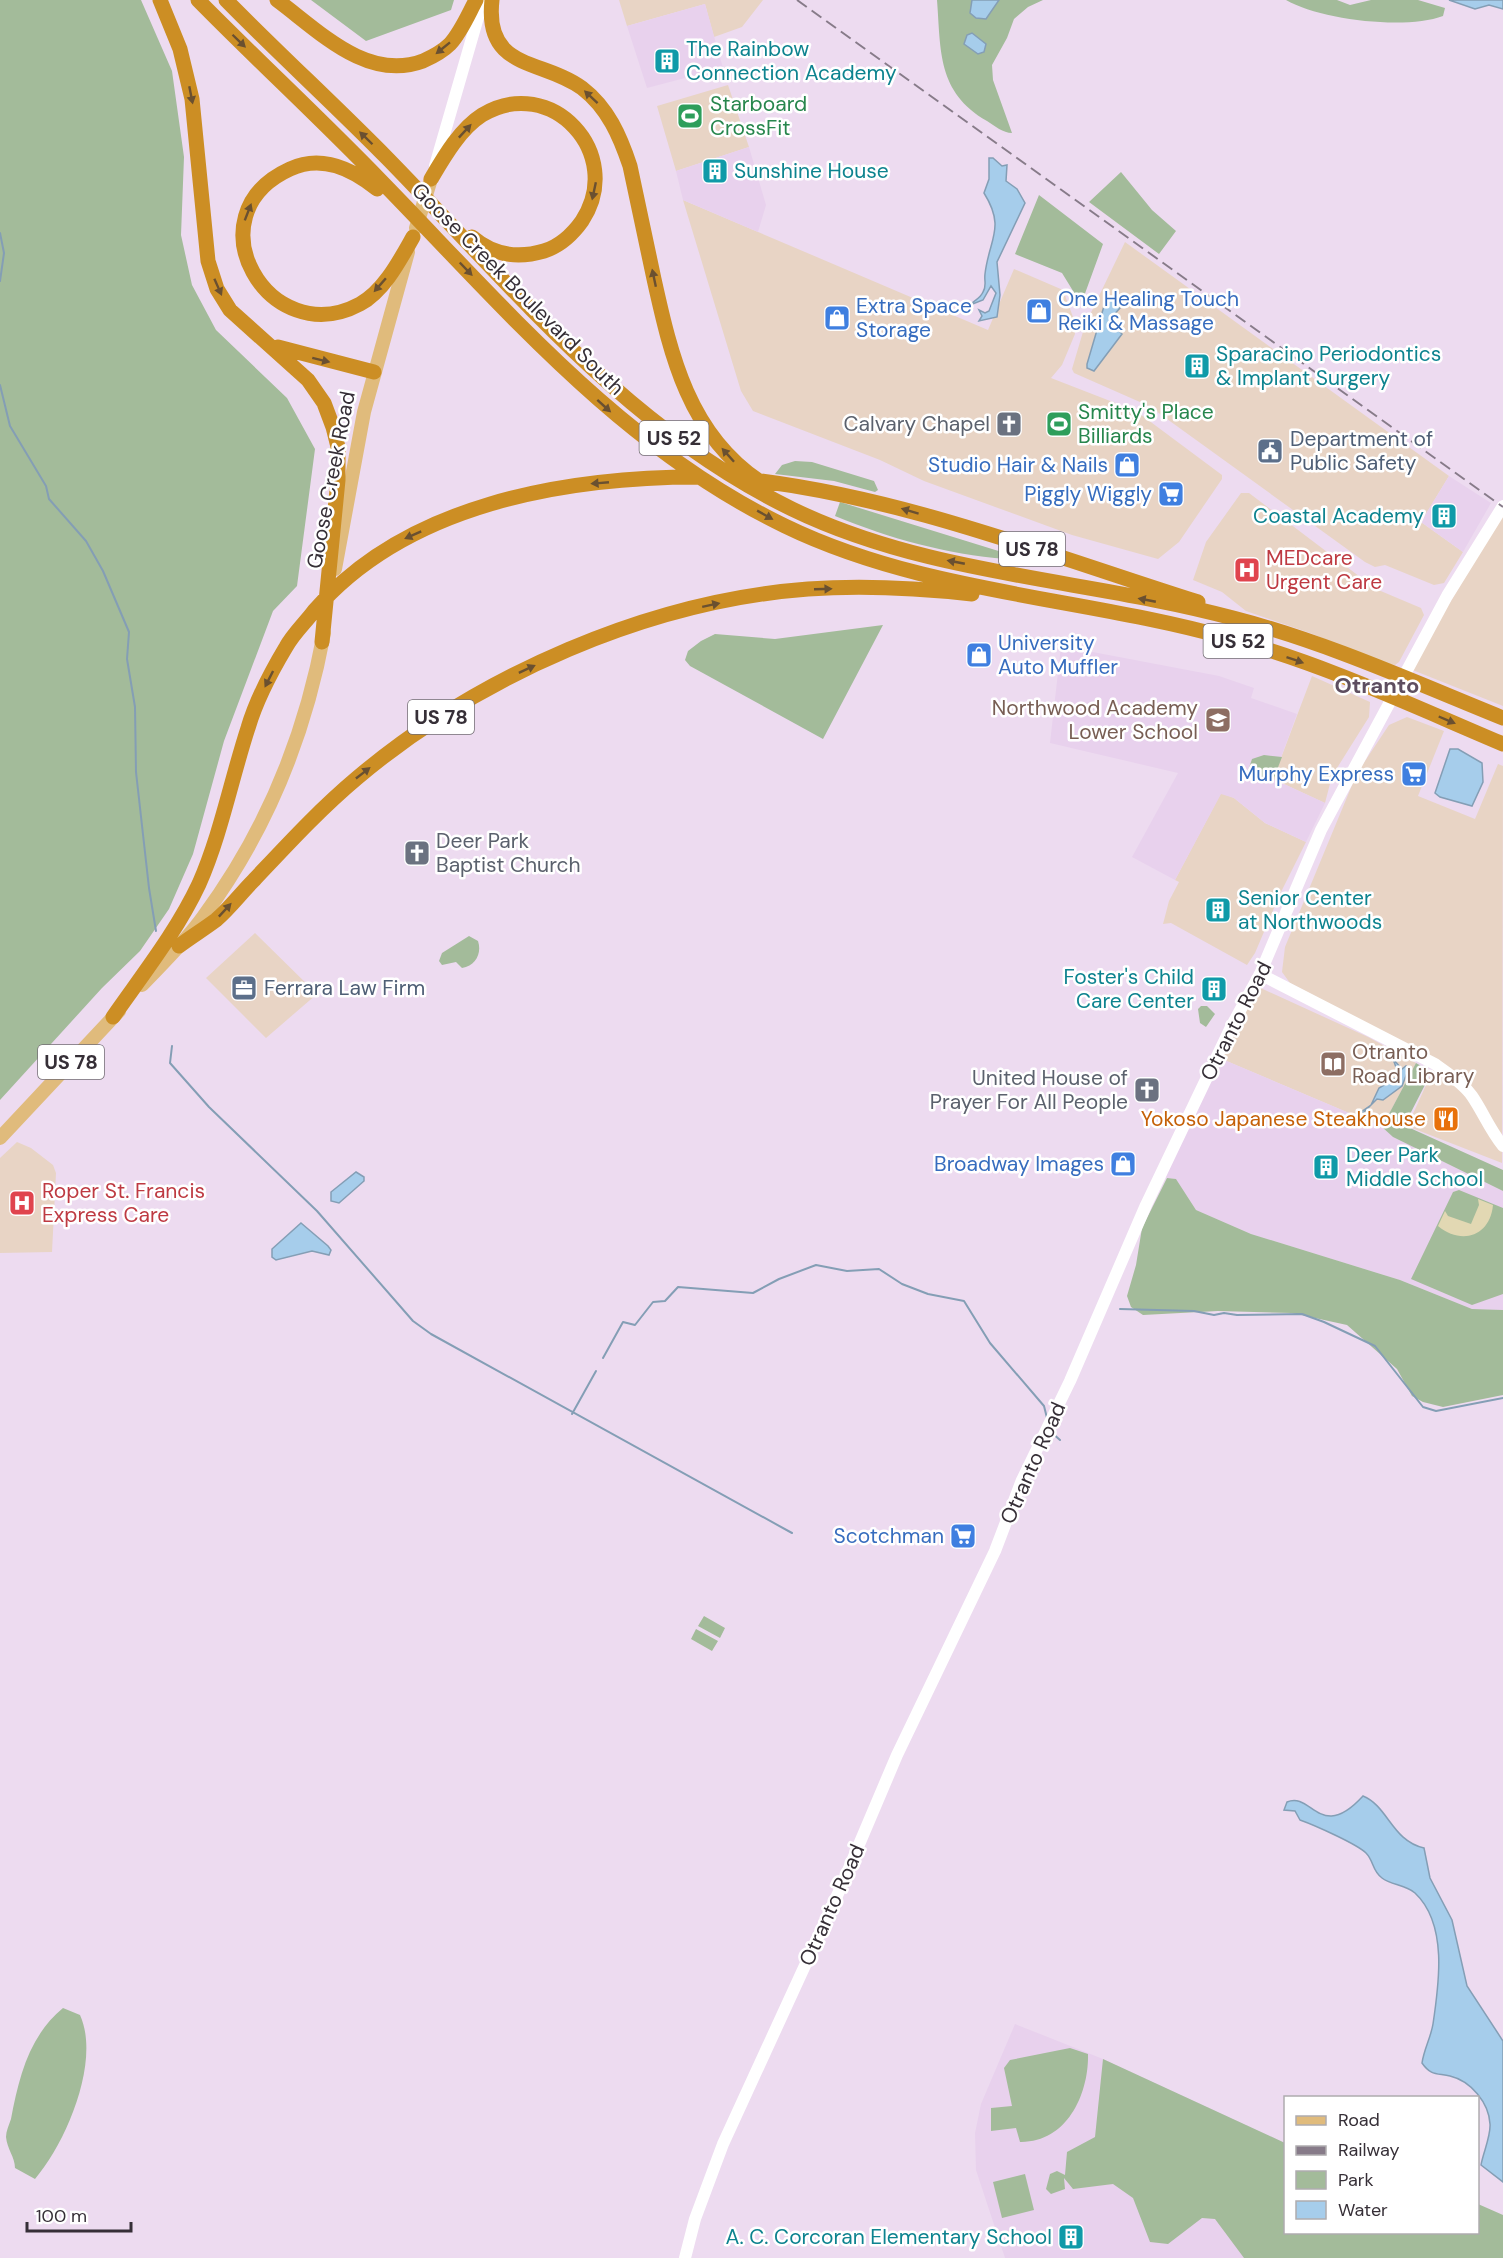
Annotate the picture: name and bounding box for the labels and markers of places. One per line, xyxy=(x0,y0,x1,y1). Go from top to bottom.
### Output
place label: The Rainbow Connection Academy xyxy=(686,35,897,87)
building icon: The Rainbow Connection Academy xyxy=(652,46,682,76)
place label: Starboard CrossFit xyxy=(710,90,807,142)
sports icon: Starboard CrossFit xyxy=(675,101,705,131)
building icon: Sunshine House xyxy=(700,156,730,186)
place label: Sunshine House xyxy=(734,157,889,185)
place label: One Healing Touch Reiki & Massage xyxy=(1058,285,1239,337)
place label: Extra Space Storage xyxy=(856,292,972,344)
shop icon: One Healing Touch Reiki & Massage xyxy=(1024,296,1054,326)
shop icon: Extra Space Storage xyxy=(822,303,852,333)
place label: Sparacino Periodontics & Implant Surgery xyxy=(1216,340,1441,392)
building icon: Sparacino Periodontics & Implant Surgery xyxy=(1182,351,1212,381)
place label: Smitty's Place Billiards xyxy=(1078,398,1214,450)
church icon: Calvary Chapel xyxy=(994,409,1024,439)
sports icon: Smitty's Place Billiards xyxy=(1044,409,1074,439)
place label: Calvary Chapel xyxy=(844,410,990,438)
place label: Department of Public Safety xyxy=(1290,425,1433,477)
public building icon: Department of Public Safety xyxy=(1255,436,1285,466)
shop icon: Studio Hair & Nails xyxy=(1112,450,1142,480)
place label: Studio Hair & Nails xyxy=(928,451,1108,479)
supermarket icon: Piggly Wiggly xyxy=(1156,479,1186,509)
place label: Piggly Wiggly xyxy=(1024,480,1152,508)
building icon: Coastal Academy xyxy=(1429,501,1459,531)
place label: Coastal Academy xyxy=(1253,502,1424,530)
place label: MEDcare Urgent Care xyxy=(1266,544,1382,596)
hospital icon: MEDcare Urgent Care xyxy=(1232,555,1262,585)
place label: University Auto Muffler xyxy=(998,629,1118,681)
shop icon: University Auto Muffler xyxy=(964,640,994,670)
place label: Northwood Academy Lower School xyxy=(992,694,1198,746)
school or university icon: Northwood Academy Lower School xyxy=(1203,705,1233,735)
supermarket icon: Murphy Express xyxy=(1399,759,1429,789)
place label: Murphy Express xyxy=(1239,760,1394,788)
place label: Deer Park Baptist Church xyxy=(436,827,581,879)
church icon: Deer Park Baptist Church xyxy=(402,838,432,868)
place label: Senior Center at Northwoods xyxy=(1238,884,1382,936)
building icon: Senior Center at Northwoods xyxy=(1203,895,1233,925)
place label: Foster's Child Care Center xyxy=(1064,963,1194,1015)
office icon: Ferrara Law Firm xyxy=(229,973,259,1003)
place label: Ferrara Law Firm xyxy=(264,974,425,1002)
building icon: Foster's Child Care Center xyxy=(1199,974,1229,1004)
place label: Otranto Road Library xyxy=(1352,1038,1475,1090)
library icon: Otranto Road Library xyxy=(1318,1049,1348,1079)
place label: United House of Prayer For All People xyxy=(930,1064,1128,1116)
church icon: United House of Prayer For All People xyxy=(1132,1075,1162,1105)
restaurant icon: Yokoso Japanese Steakhouse xyxy=(1431,1104,1461,1134)
place label: Yokoso Japanese Steakhouse xyxy=(1141,1105,1426,1133)
place label: Deer Park Middle School xyxy=(1346,1141,1483,1193)
shop icon: Broadway Images xyxy=(1108,1149,1138,1179)
place label: Broadway Images xyxy=(934,1150,1104,1178)
building icon: Deer Park Middle School xyxy=(1311,1152,1341,1182)
place label: Roper St. Francis Express Care xyxy=(42,1177,205,1229)
hospital icon: Roper St. Francis Express Care xyxy=(7,1188,37,1218)
supermarket icon: Scotchman xyxy=(948,1521,978,1551)
place label: Scotchman xyxy=(834,1522,944,1550)
building icon: A. C. Corcoran Elementary School xyxy=(1056,2222,1086,2252)
place label: A. C. Corcoran Elementary School xyxy=(726,2223,1052,2251)

